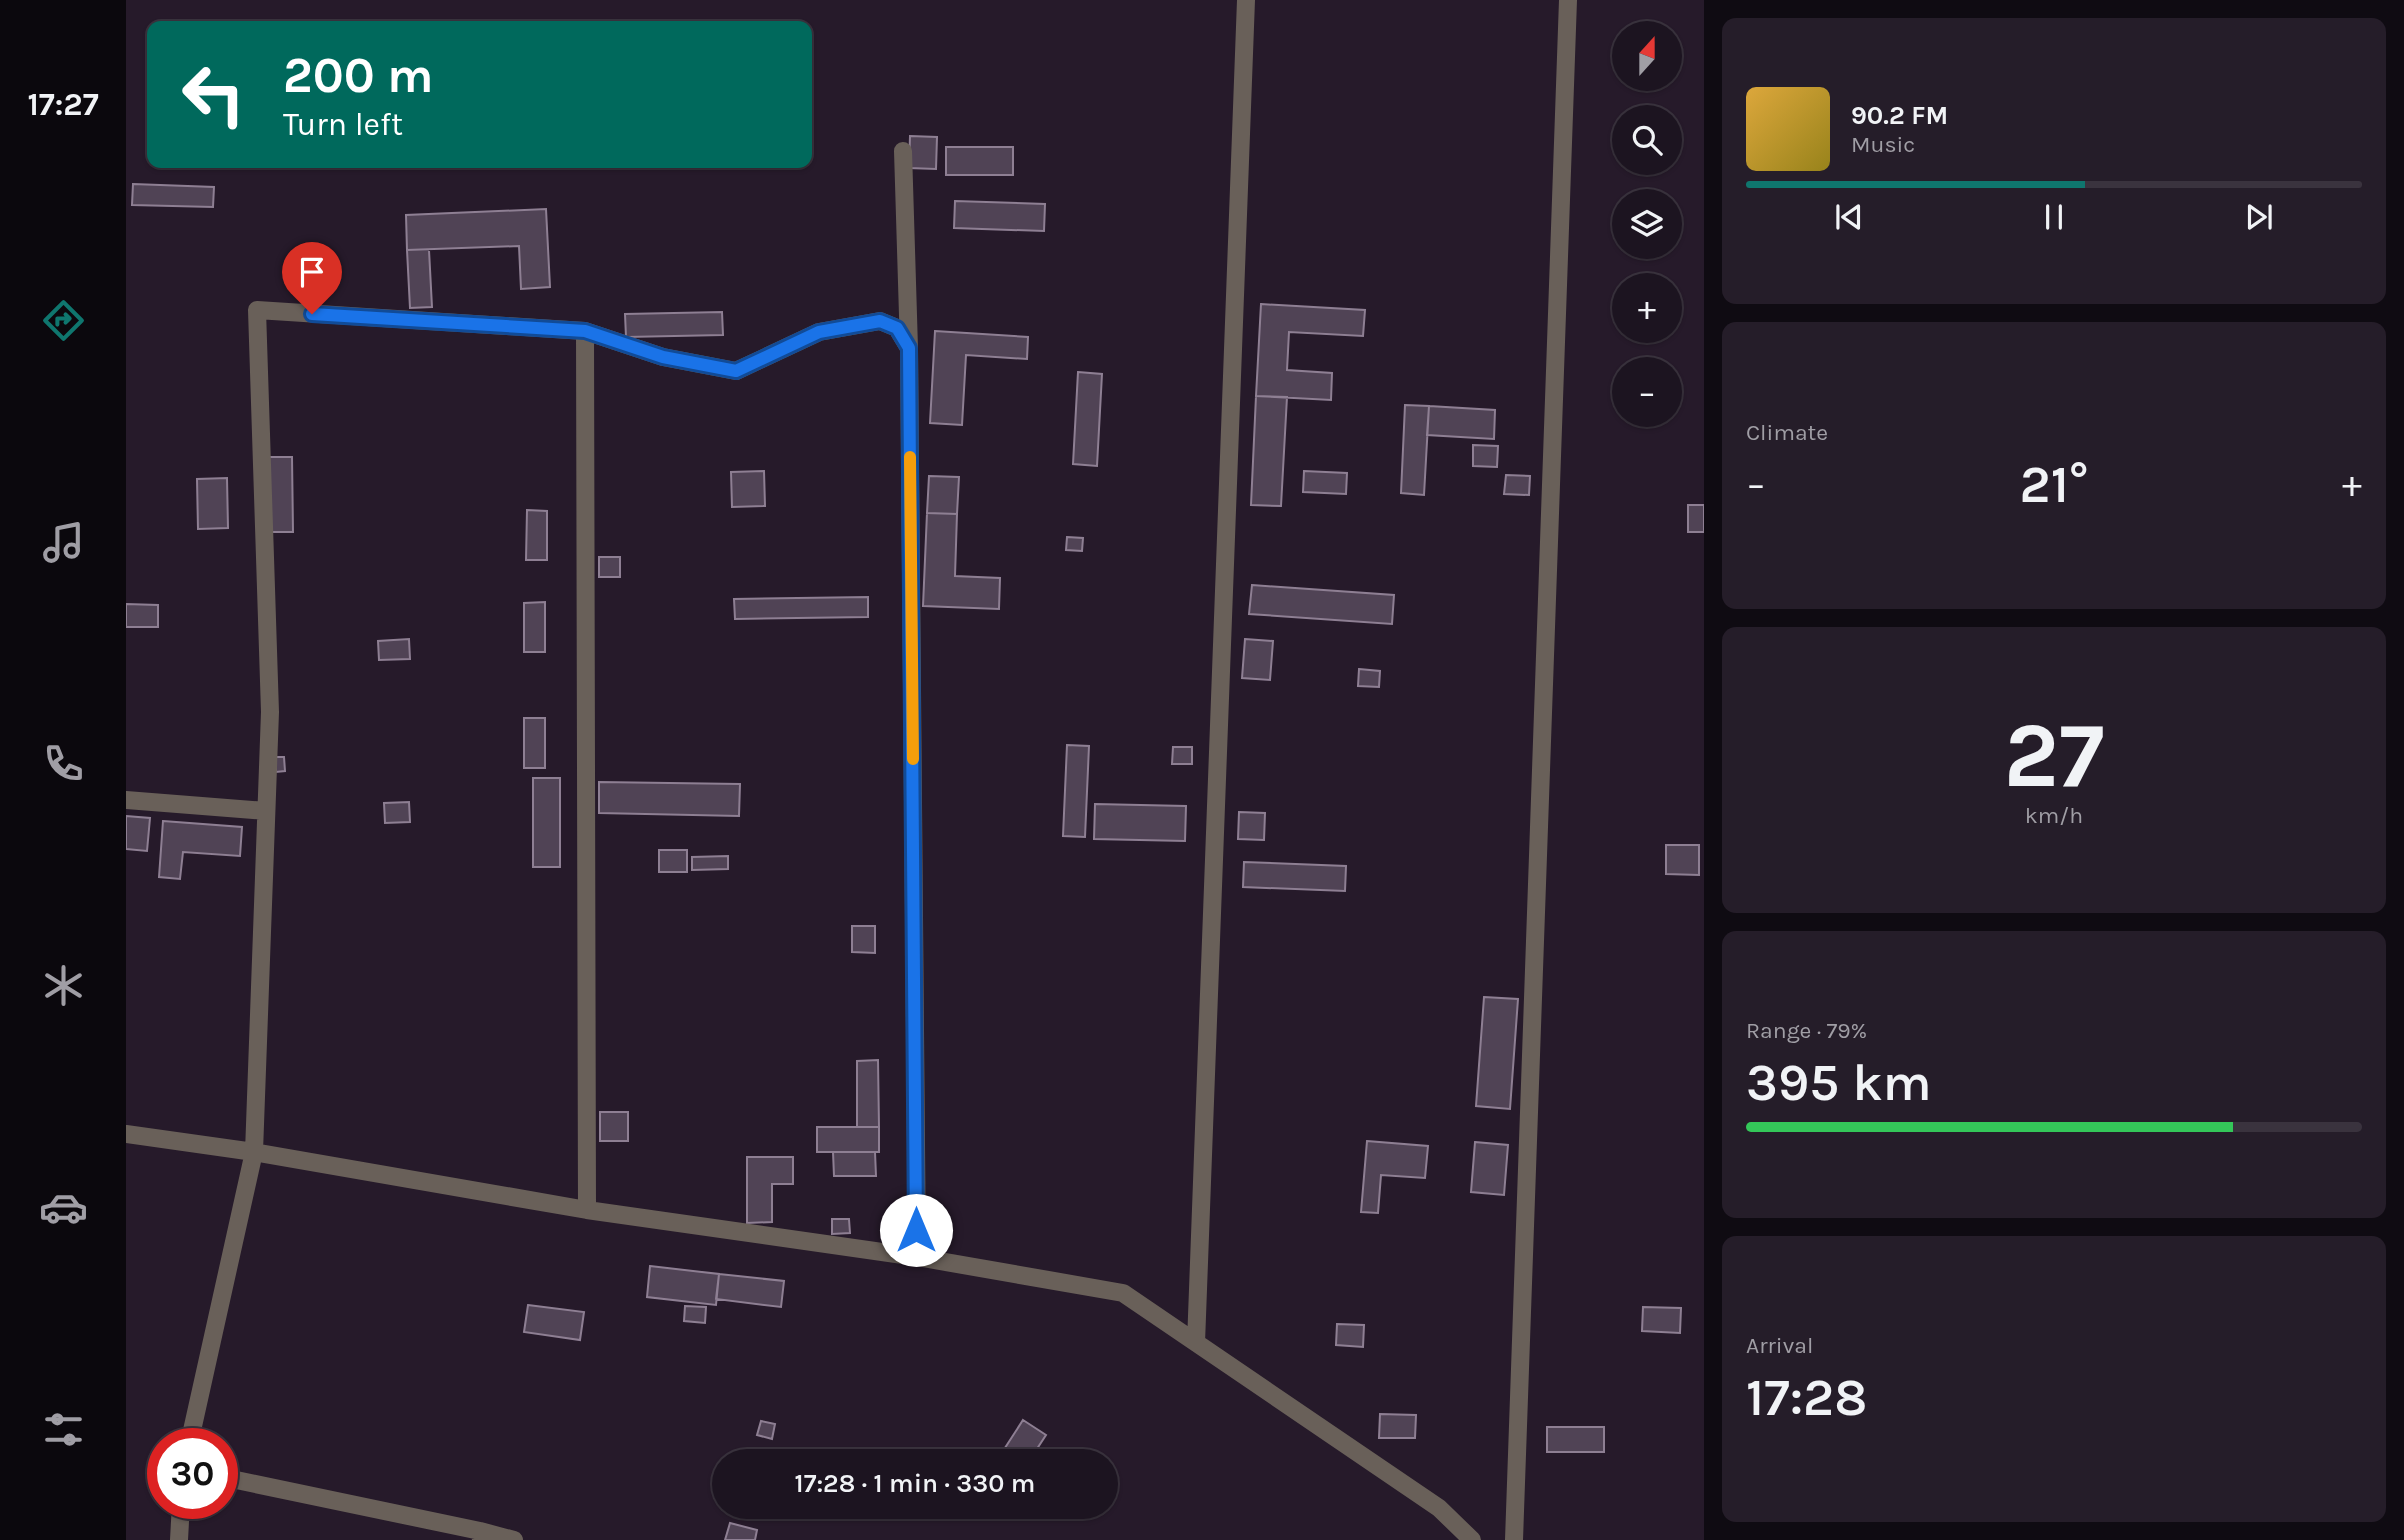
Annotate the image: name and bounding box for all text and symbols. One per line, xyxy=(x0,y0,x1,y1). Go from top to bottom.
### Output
north arrow xyxy=(1612,21,1682,91)
map controls xyxy=(1612,21,1682,427)
text: 200 m xyxy=(283,47,434,104)
icon: left xyxy=(168,49,259,140)
text: 17:27 xyxy=(27,86,99,123)
text: 90.2 FM xyxy=(1851,100,1948,131)
button: search xyxy=(1612,105,1682,175)
text: Turn left xyxy=(283,106,403,143)
text: Music xyxy=(1851,131,1915,158)
button: layers xyxy=(1612,189,1682,259)
icon: previous xyxy=(1830,198,1868,236)
icon: pause xyxy=(2035,198,2073,236)
icon: next xyxy=(2240,198,2278,236)
pin xyxy=(282,242,342,314)
icon: arrive xyxy=(293,253,331,291)
button: + xyxy=(1612,273,1682,343)
icon: directions xyxy=(39,296,88,345)
button: − xyxy=(1612,357,1682,427)
text: Climate xyxy=(1746,419,1828,446)
text: 21° xyxy=(2020,454,2088,515)
text: − xyxy=(1746,462,1766,507)
text: + xyxy=(2342,462,2362,507)
icon: music xyxy=(39,518,88,567)
text: 27 xyxy=(2004,703,2104,809)
icon: phone xyxy=(39,739,88,788)
text: km/h xyxy=(2025,802,2083,829)
icon: climate xyxy=(39,961,88,1010)
text: Range · 79% xyxy=(1746,1017,1867,1044)
text: 395 km xyxy=(1746,1052,1932,1113)
icon: car xyxy=(39,1183,88,1232)
position arrow xyxy=(879,1193,953,1267)
text: Arrival xyxy=(1746,1332,1813,1359)
text: 17:28 xyxy=(1746,1367,1867,1428)
icon: filters xyxy=(39,1405,88,1454)
speed limit sign: 30 xyxy=(147,1428,238,1519)
text: 17:28 · 1 min · 330 m xyxy=(795,1468,1035,1499)

